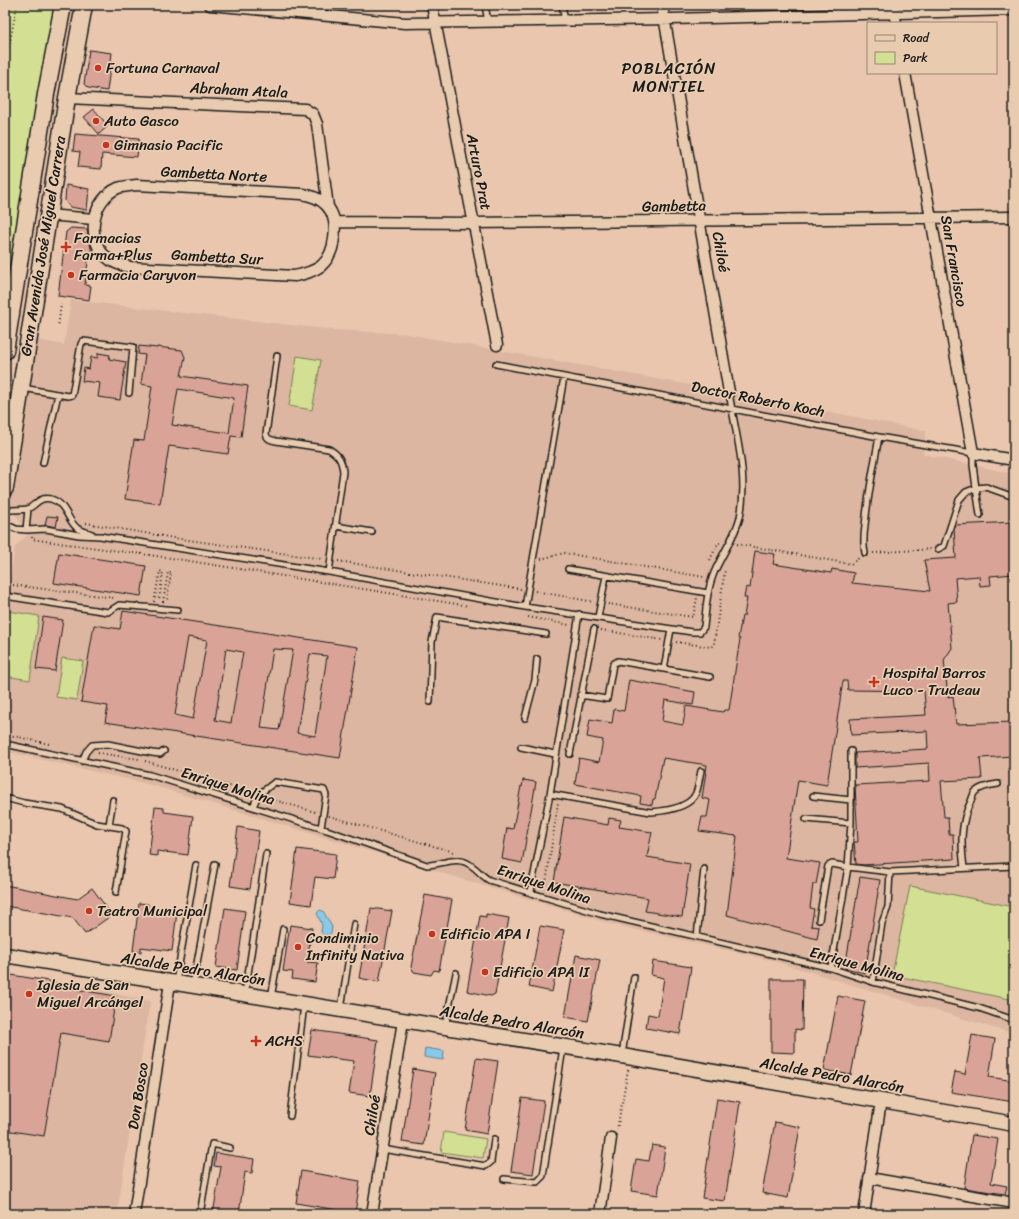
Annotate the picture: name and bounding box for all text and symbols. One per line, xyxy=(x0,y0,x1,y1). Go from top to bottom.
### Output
legend xyxy=(867,22,997,74)
text: Road xyxy=(903,27,930,49)
text: Park xyxy=(903,47,928,69)
district label: POBLACIÓN MONTIEL xyxy=(622,54,716,101)
place label: Fortuna Carnaval xyxy=(106,55,220,81)
marker: Fortuna Carnaval xyxy=(93,63,103,73)
street label: Abraham Atala xyxy=(188,74,289,106)
place label: Auto Gasco xyxy=(103,108,179,134)
marker: Auto Gasco xyxy=(91,116,101,126)
street label: Arturo Prat xyxy=(459,130,499,213)
place label: Gimnasio Pacific xyxy=(114,132,223,158)
street label: Gran Avenida José Miguel Carrera xyxy=(13,134,73,358)
marker: Gimnasio Pacific xyxy=(101,140,111,150)
street label: Gambetta Norte xyxy=(160,158,268,190)
street label: Gambetta xyxy=(642,192,707,220)
street label: San Francisco xyxy=(933,213,975,309)
place label: Farmacias Farma+Plus xyxy=(74,225,152,268)
street label: Chiloé xyxy=(705,230,737,275)
marker: Farmacias Farma+Plus xyxy=(61,242,71,252)
street label: Gambetta Sur xyxy=(171,242,264,272)
place label: Farmacia Caryvon xyxy=(79,262,196,288)
marker: Farmacia Caryvon xyxy=(66,270,76,280)
street label: Doctor Roberto Koch xyxy=(689,373,827,425)
place label: Hospital Barros Luco - Trudeau xyxy=(883,660,986,703)
marker: Hospital Barros Luco - Trudeau xyxy=(868,676,880,688)
street label: Enrique Molina xyxy=(178,759,279,813)
street label: Enrique Molina xyxy=(494,857,595,912)
place label: Teatro Municipal xyxy=(97,898,208,924)
marker: Teatro Municipal xyxy=(84,906,94,916)
place label: Edificio APA I xyxy=(440,921,531,947)
place label: Condiminio Infinity Nativa xyxy=(305,925,405,968)
marker: Edificio APA I xyxy=(427,929,437,939)
street label: Enrique Molina xyxy=(807,939,908,989)
marker: Condiminio Infinity Nativa xyxy=(293,942,303,952)
street label: Alcalde Pedro Alarcón xyxy=(118,945,267,993)
place label: Edificio APA II xyxy=(493,959,590,985)
marker: Edificio APA II xyxy=(480,967,490,977)
place label: Iglesia de San Miguel Arcángel xyxy=(36,972,144,1015)
marker: Iglesia de San Miguel Arcángel xyxy=(24,989,34,999)
street label: Alcalde Pedro Alarcón xyxy=(437,998,586,1046)
place label: ACHS xyxy=(264,1028,303,1054)
marker: ACHS xyxy=(250,1035,262,1047)
street label: Alcalde Pedro Alarcón xyxy=(757,1049,906,1100)
street label: Don Bosco xyxy=(120,1060,156,1131)
street label: Chiloé xyxy=(356,1092,388,1137)

